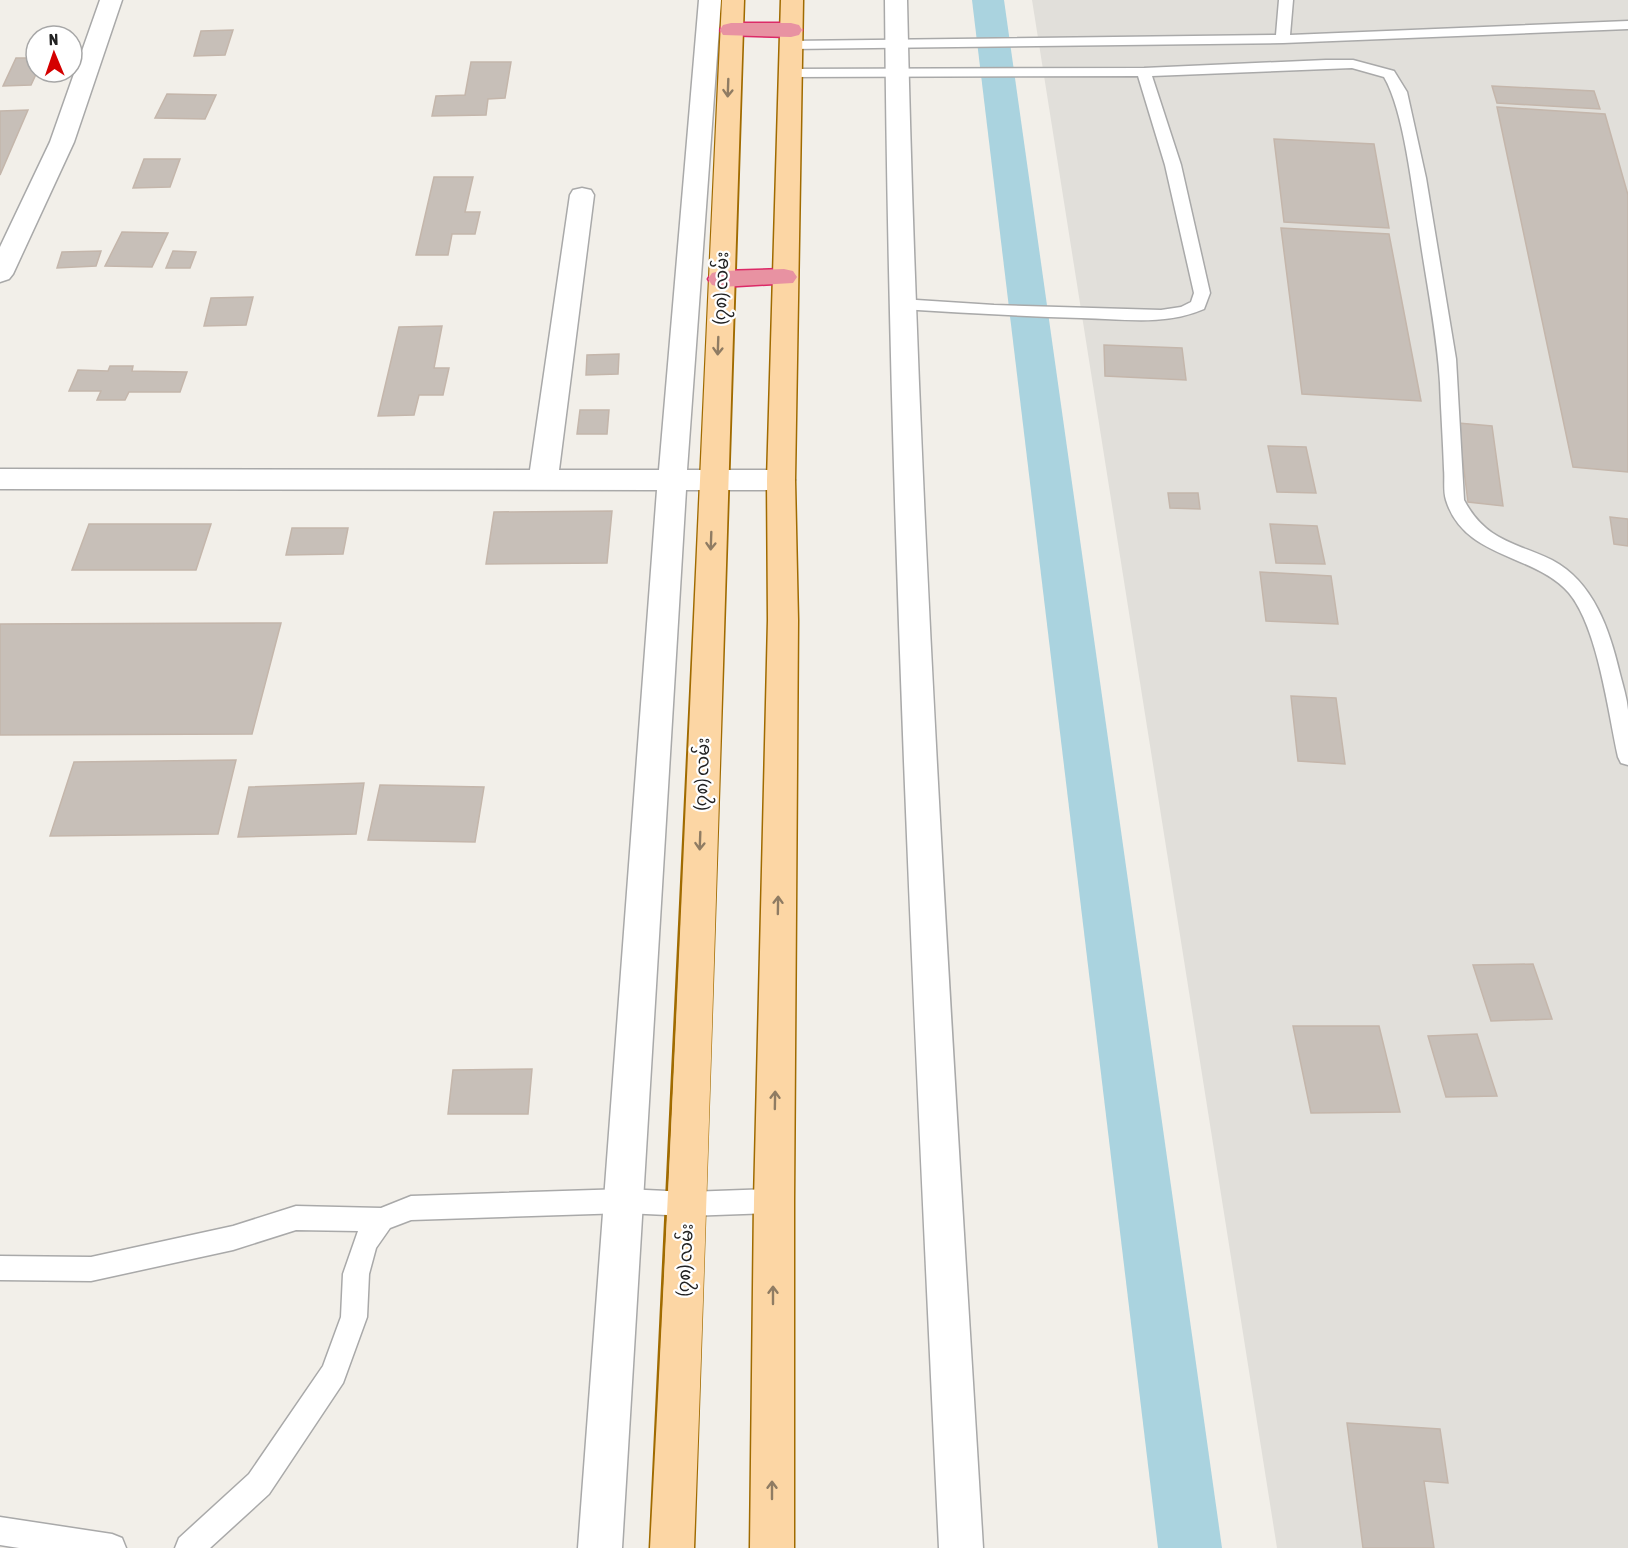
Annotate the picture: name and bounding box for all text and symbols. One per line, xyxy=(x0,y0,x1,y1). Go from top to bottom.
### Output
north arrow xyxy=(24,24,84,84)
text: N xyxy=(48,30,59,48)
one-way arrow xyxy=(723,78,734,98)
street label: (၇၈) လမ်း xyxy=(707,251,737,325)
one-way arrow xyxy=(713,336,724,356)
one-way arrow xyxy=(705,530,716,550)
street label: (၇၈) လမ်း xyxy=(688,737,718,811)
one-way arrow xyxy=(694,830,705,850)
one-way arrow xyxy=(772,895,784,915)
one-way arrow xyxy=(769,1090,781,1110)
street label: (၇၈) လမ်း xyxy=(670,1223,702,1297)
one-way arrow xyxy=(767,1285,779,1305)
one-way arrow xyxy=(766,1480,778,1500)

